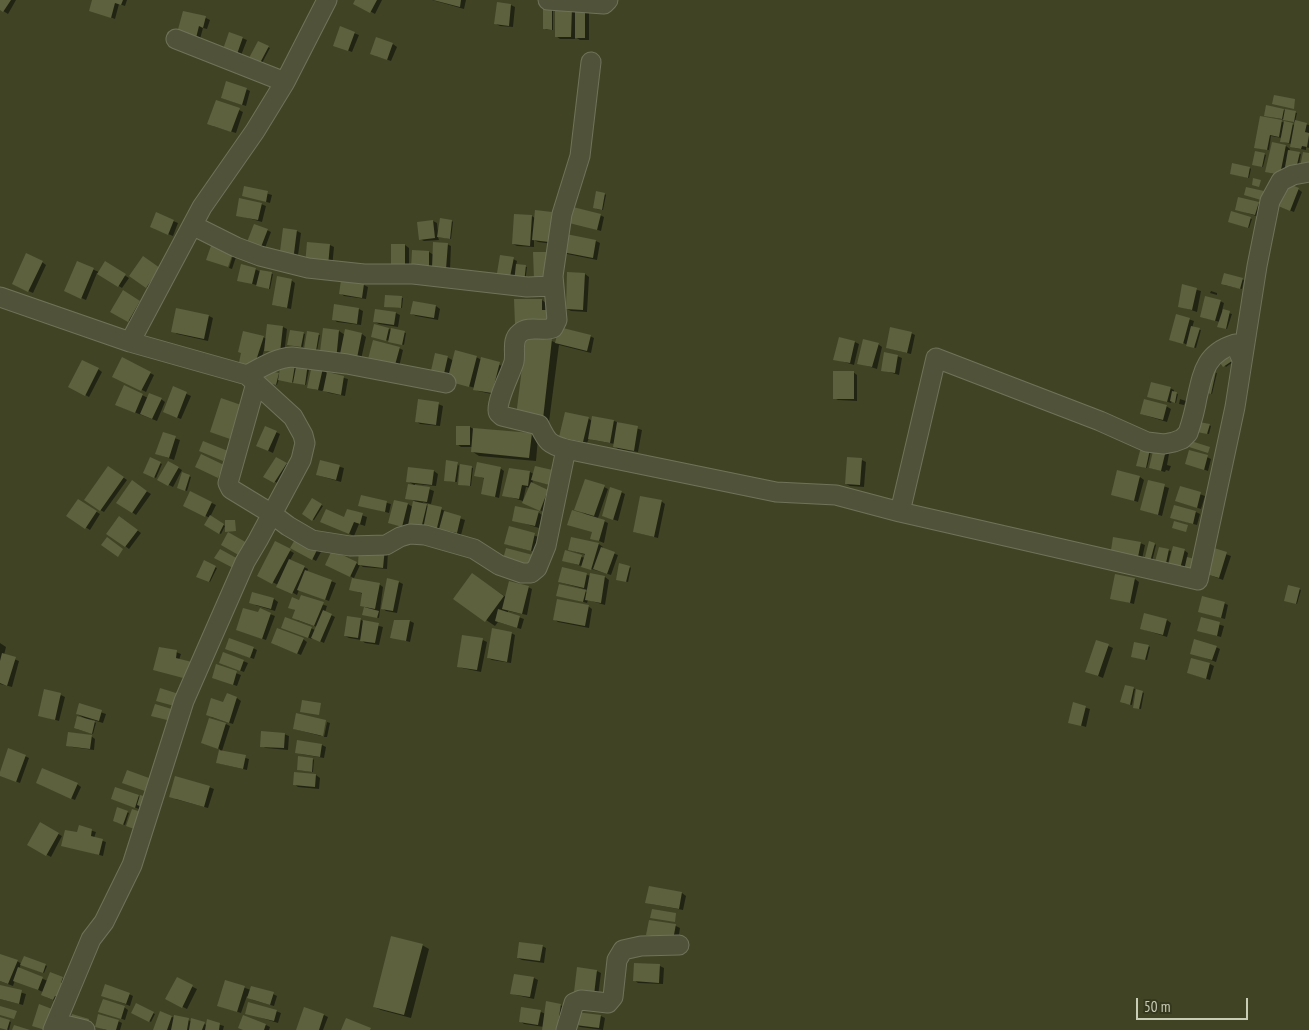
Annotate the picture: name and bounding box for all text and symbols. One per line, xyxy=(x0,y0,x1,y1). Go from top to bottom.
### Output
scale bar xyxy=(1139,988,1252,1020)
text: 50 m xyxy=(1144,997,1170,1016)

